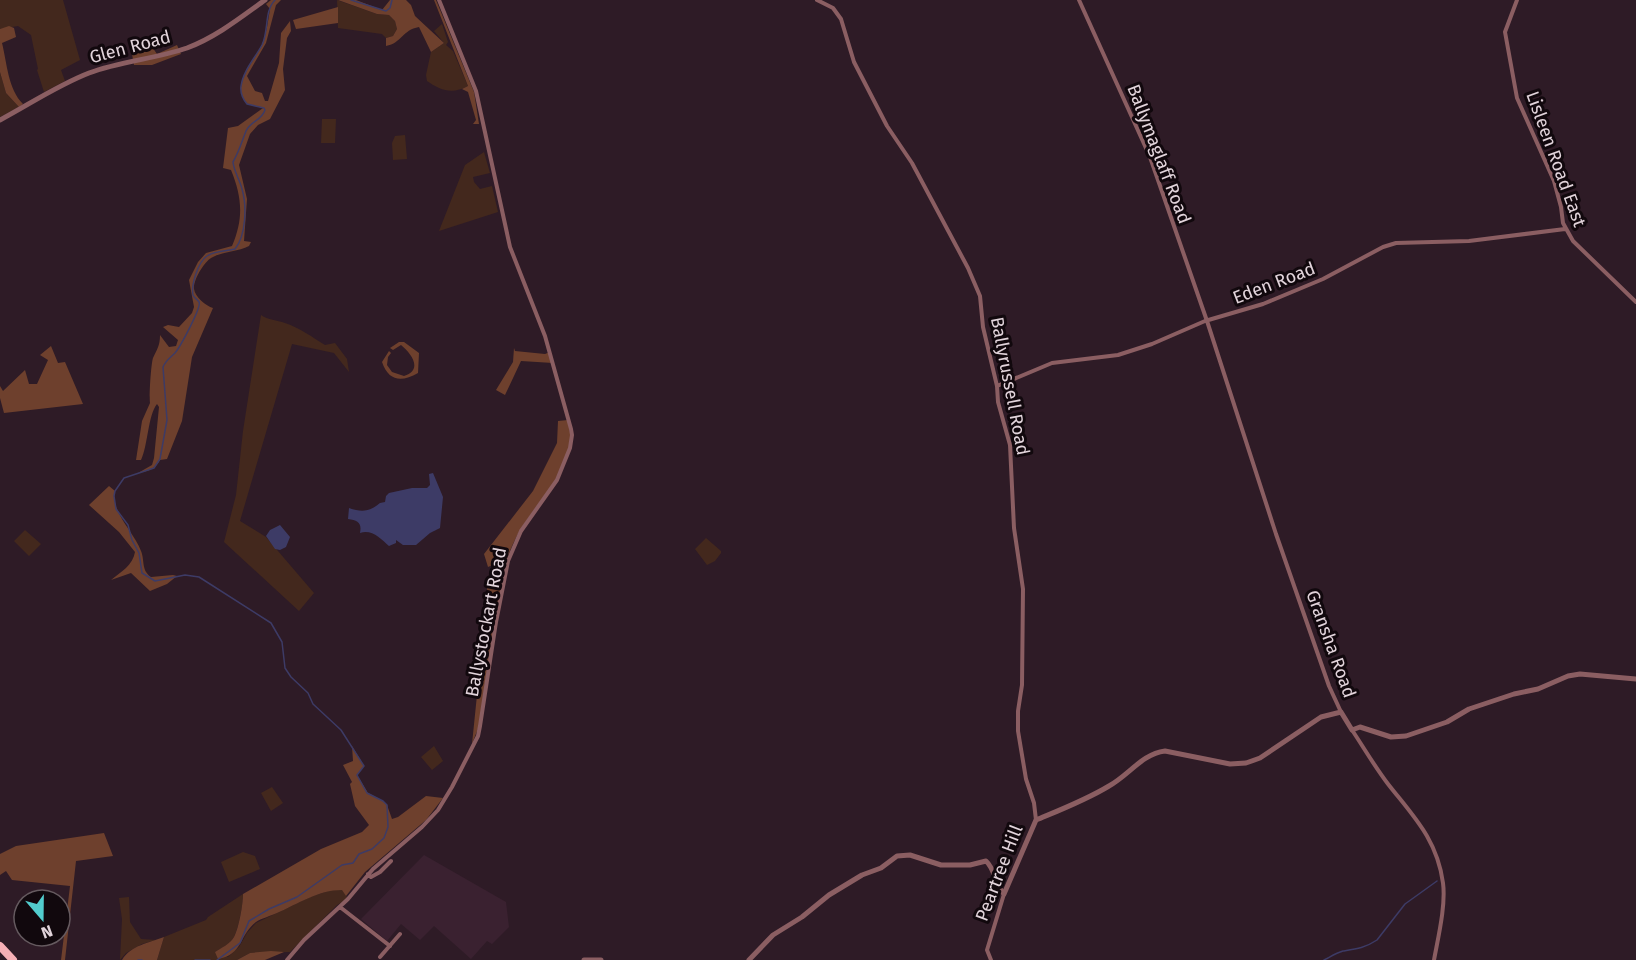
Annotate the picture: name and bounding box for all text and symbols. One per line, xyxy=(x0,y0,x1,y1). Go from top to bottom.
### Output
street label: Glen Road xyxy=(87,26,173,68)
street label: Ballymaglaff Road xyxy=(1122,81,1196,227)
street label: Lisleen Road East xyxy=(1521,88,1591,230)
street label: Eden Road xyxy=(1230,257,1318,309)
street label: Ballyrussell Road xyxy=(986,315,1034,457)
street label: Ballystockart Road xyxy=(461,545,511,699)
street label: Gransha Road xyxy=(1301,587,1361,701)
street label: Peartree Hill xyxy=(971,822,1027,924)
north arrow xyxy=(12,888,72,948)
text: N xyxy=(39,921,55,942)

